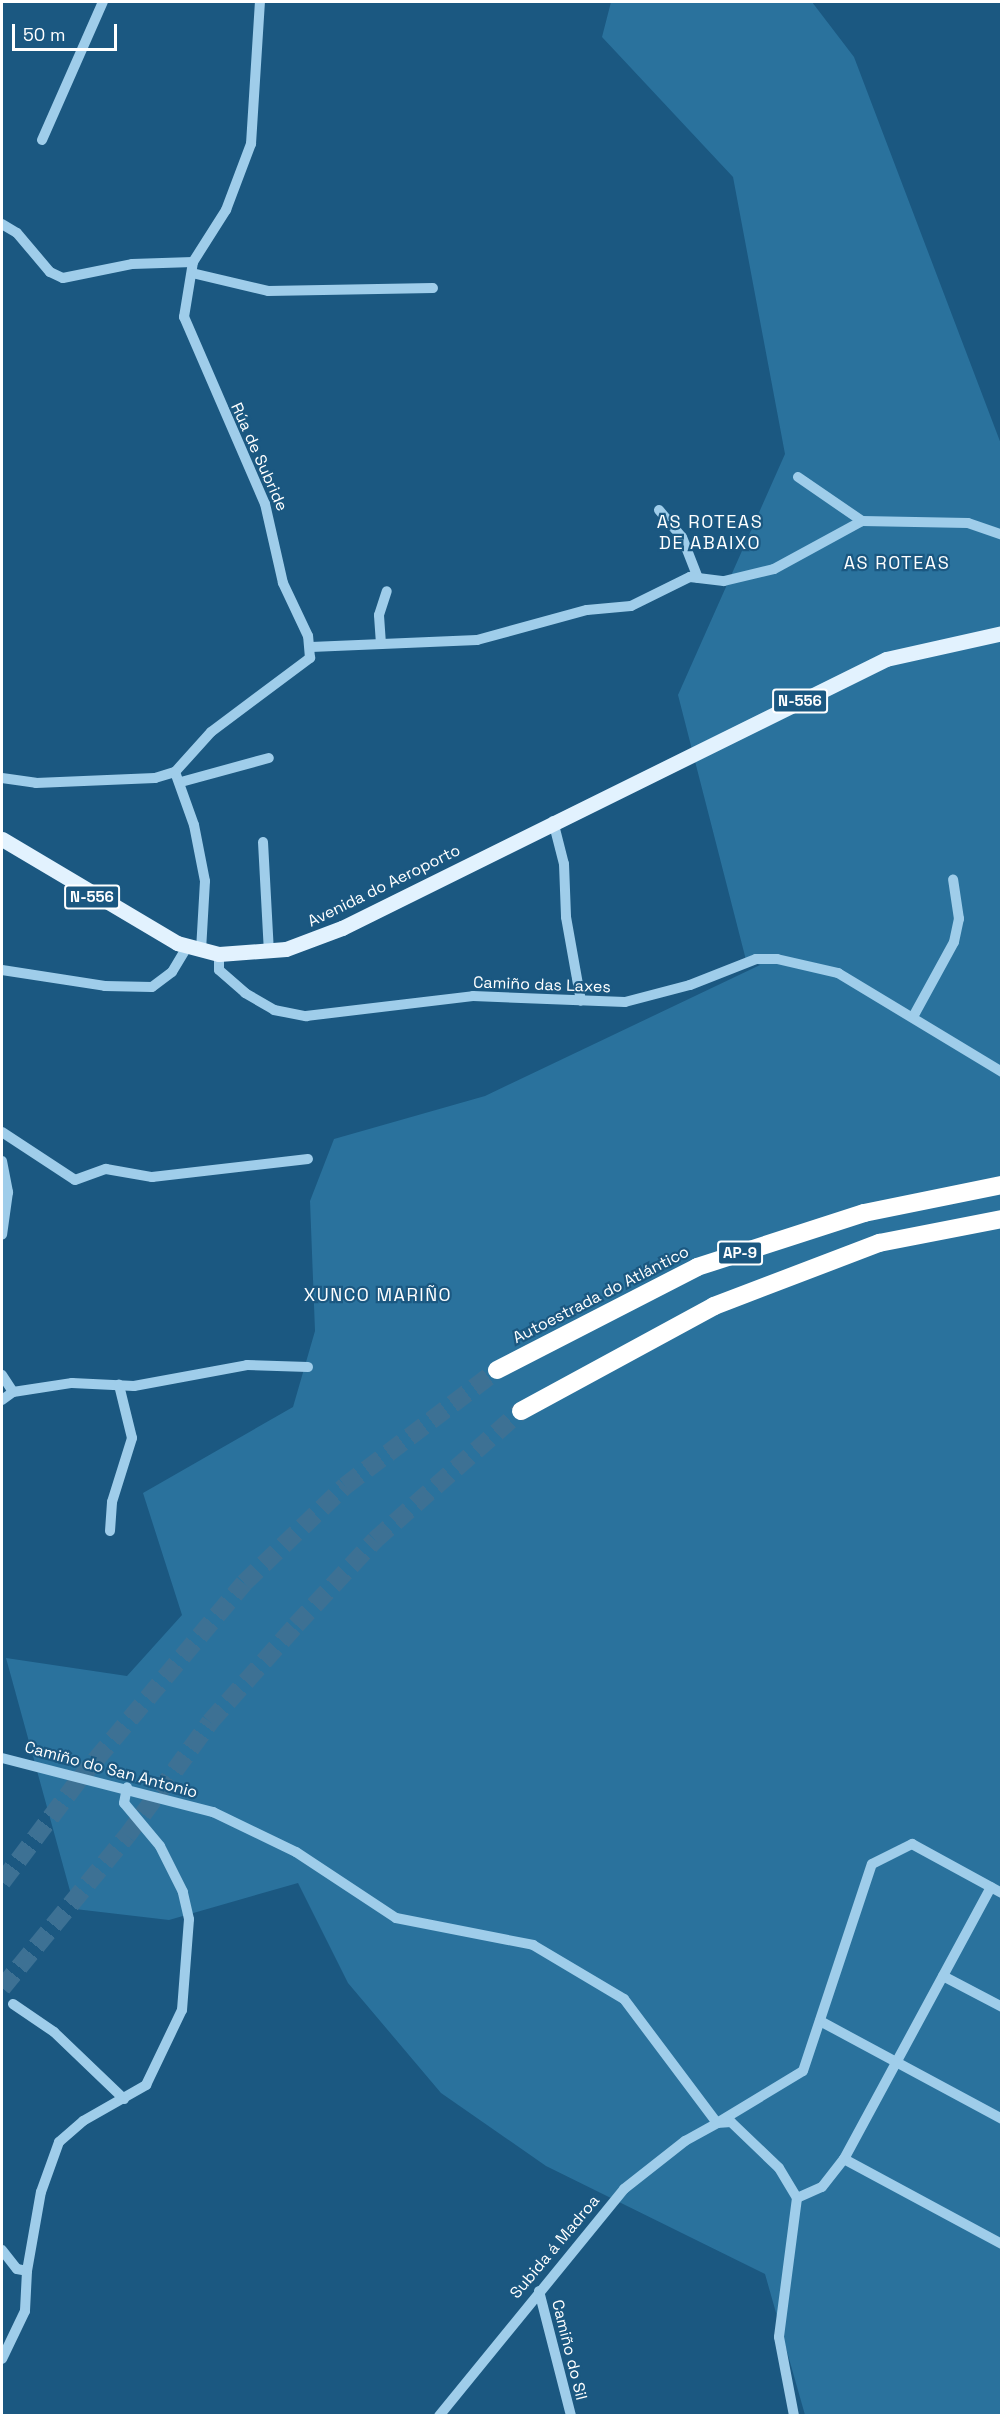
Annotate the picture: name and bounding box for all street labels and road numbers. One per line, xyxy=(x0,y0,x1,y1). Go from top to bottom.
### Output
street label: Rúa de Subride xyxy=(226,400,292,514)
road number: N-556 xyxy=(772,689,828,713)
street label: Avenida do Aeroporto xyxy=(304,841,464,931)
road number: N-556 xyxy=(64,885,121,909)
street label: Camiño das Laxes xyxy=(473,973,611,997)
road number: AP-9 xyxy=(716,1241,764,1265)
street label: Autoestrada do Atlántico xyxy=(510,1242,692,1348)
street label: Camiño do San Antonio xyxy=(22,1738,200,1802)
street label: Subida á Madroa xyxy=(506,2192,604,2302)
street label: Camiño do Sil xyxy=(547,2298,591,2402)

